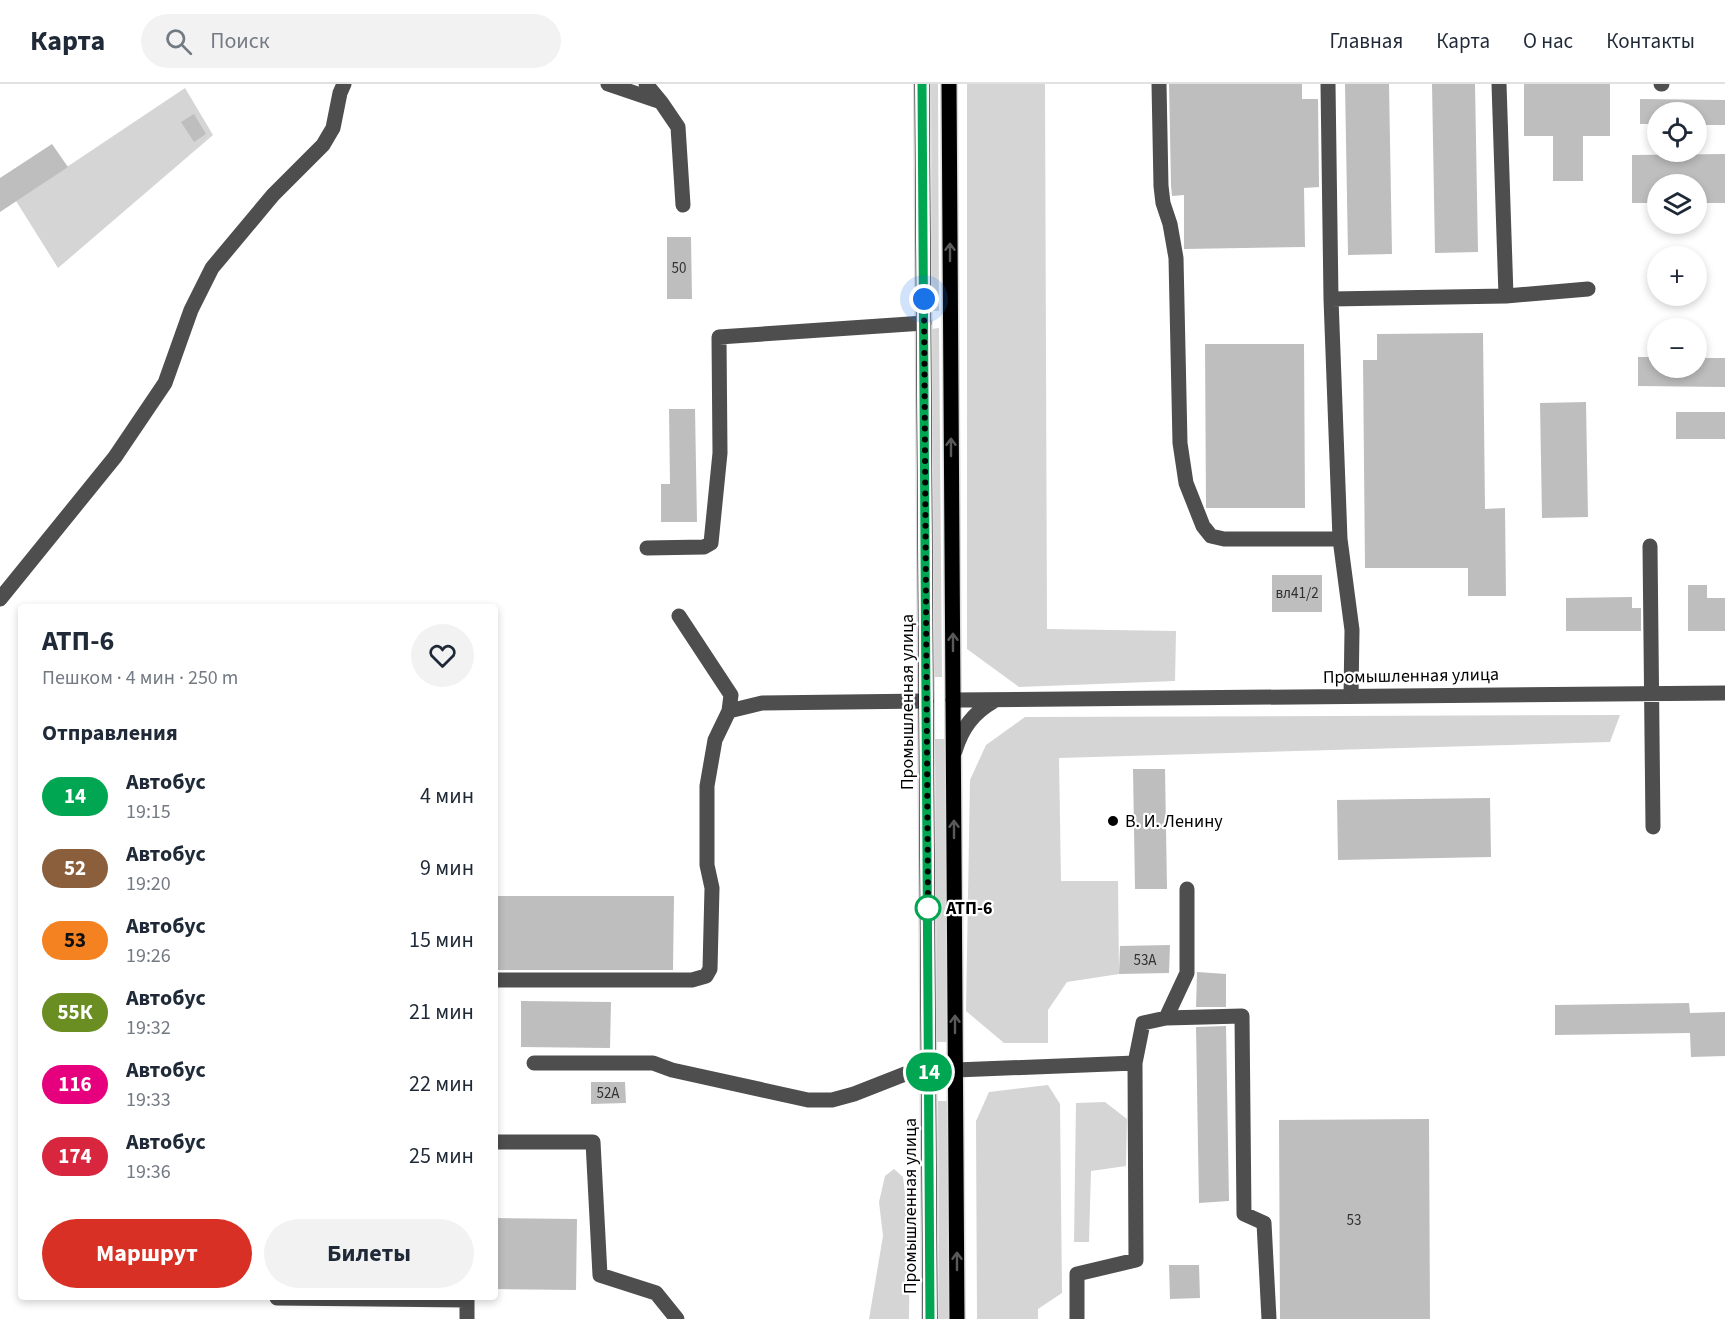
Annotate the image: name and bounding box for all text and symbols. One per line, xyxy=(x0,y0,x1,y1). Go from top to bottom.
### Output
search box xyxy=(141,14,561,68)
text: Карта xyxy=(30,21,105,61)
icon: search xyxy=(162,25,195,58)
text: Поиск xyxy=(210,25,270,57)
text: Главная xyxy=(1330,26,1403,56)
text: Карта xyxy=(1436,26,1490,56)
text: О нас xyxy=(1523,26,1573,56)
text: Контакты xyxy=(1606,26,1695,56)
map controls xyxy=(1647,102,1707,378)
button: locate xyxy=(1647,102,1707,162)
button: layers xyxy=(1647,174,1707,234)
one-way arrow xyxy=(944,242,956,262)
button: + xyxy=(1647,246,1707,306)
house number: 50 xyxy=(672,258,686,279)
your location xyxy=(909,284,939,314)
button: − xyxy=(1647,318,1707,378)
one-way arrow xyxy=(946,437,957,457)
house number: вл41/2 xyxy=(1275,583,1319,604)
street label: Промышленная улица xyxy=(895,614,920,790)
text: АТП-6 xyxy=(42,621,114,661)
button: heart xyxy=(411,624,474,687)
one-way arrow xyxy=(947,632,959,652)
street label: Промышленная улица xyxy=(1323,662,1499,690)
text: Пешком · 4 мин · 250 m xyxy=(42,664,238,692)
text: Отправления xyxy=(42,717,178,749)
text: Автобус xyxy=(126,766,206,798)
text: 4 мин xyxy=(420,780,474,812)
text: 14 xyxy=(64,781,86,811)
text: 19:15 xyxy=(126,798,171,826)
place label: В. И. Ленину xyxy=(1125,809,1223,834)
marker: В. И. Ленину xyxy=(1106,814,1120,828)
one-way arrow xyxy=(948,819,960,839)
text: Автобус xyxy=(126,838,206,870)
text: 9 мин xyxy=(420,852,474,884)
text: 52 xyxy=(64,853,86,883)
text: 19:20 xyxy=(126,870,171,898)
marker: АТП-6 xyxy=(915,895,941,921)
place label: АТП-6 xyxy=(945,896,992,921)
text: Автобус xyxy=(126,910,206,942)
text: 15 мин xyxy=(409,924,474,956)
text: 53 xyxy=(64,925,86,955)
text: 19:26 xyxy=(126,942,171,970)
house number: 53А xyxy=(1133,950,1157,971)
text: Автобус xyxy=(126,982,206,1014)
text: 21 мин xyxy=(409,996,474,1028)
text: 55К xyxy=(57,997,93,1027)
text: 19:32 xyxy=(126,1014,171,1042)
one-way arrow xyxy=(949,1014,961,1034)
line badge: 14 xyxy=(902,1052,956,1092)
text: Автобус xyxy=(126,1054,206,1086)
text: 14 xyxy=(918,1057,940,1087)
text: 22 мин xyxy=(409,1068,474,1100)
text: 116 xyxy=(58,1069,92,1099)
house number: 52А xyxy=(596,1083,620,1104)
text: 19:33 xyxy=(126,1086,171,1114)
street label: Промышленная улица xyxy=(898,1118,923,1294)
text: Автобус xyxy=(126,1126,206,1158)
text: 25 мин xyxy=(409,1140,474,1172)
text: 174 xyxy=(58,1141,92,1171)
text: 19:36 xyxy=(126,1158,171,1186)
house number: 53 xyxy=(1347,1210,1361,1231)
button: Маршрут xyxy=(42,1219,252,1288)
button: Билеты xyxy=(264,1219,474,1288)
one-way arrow xyxy=(951,1251,963,1271)

